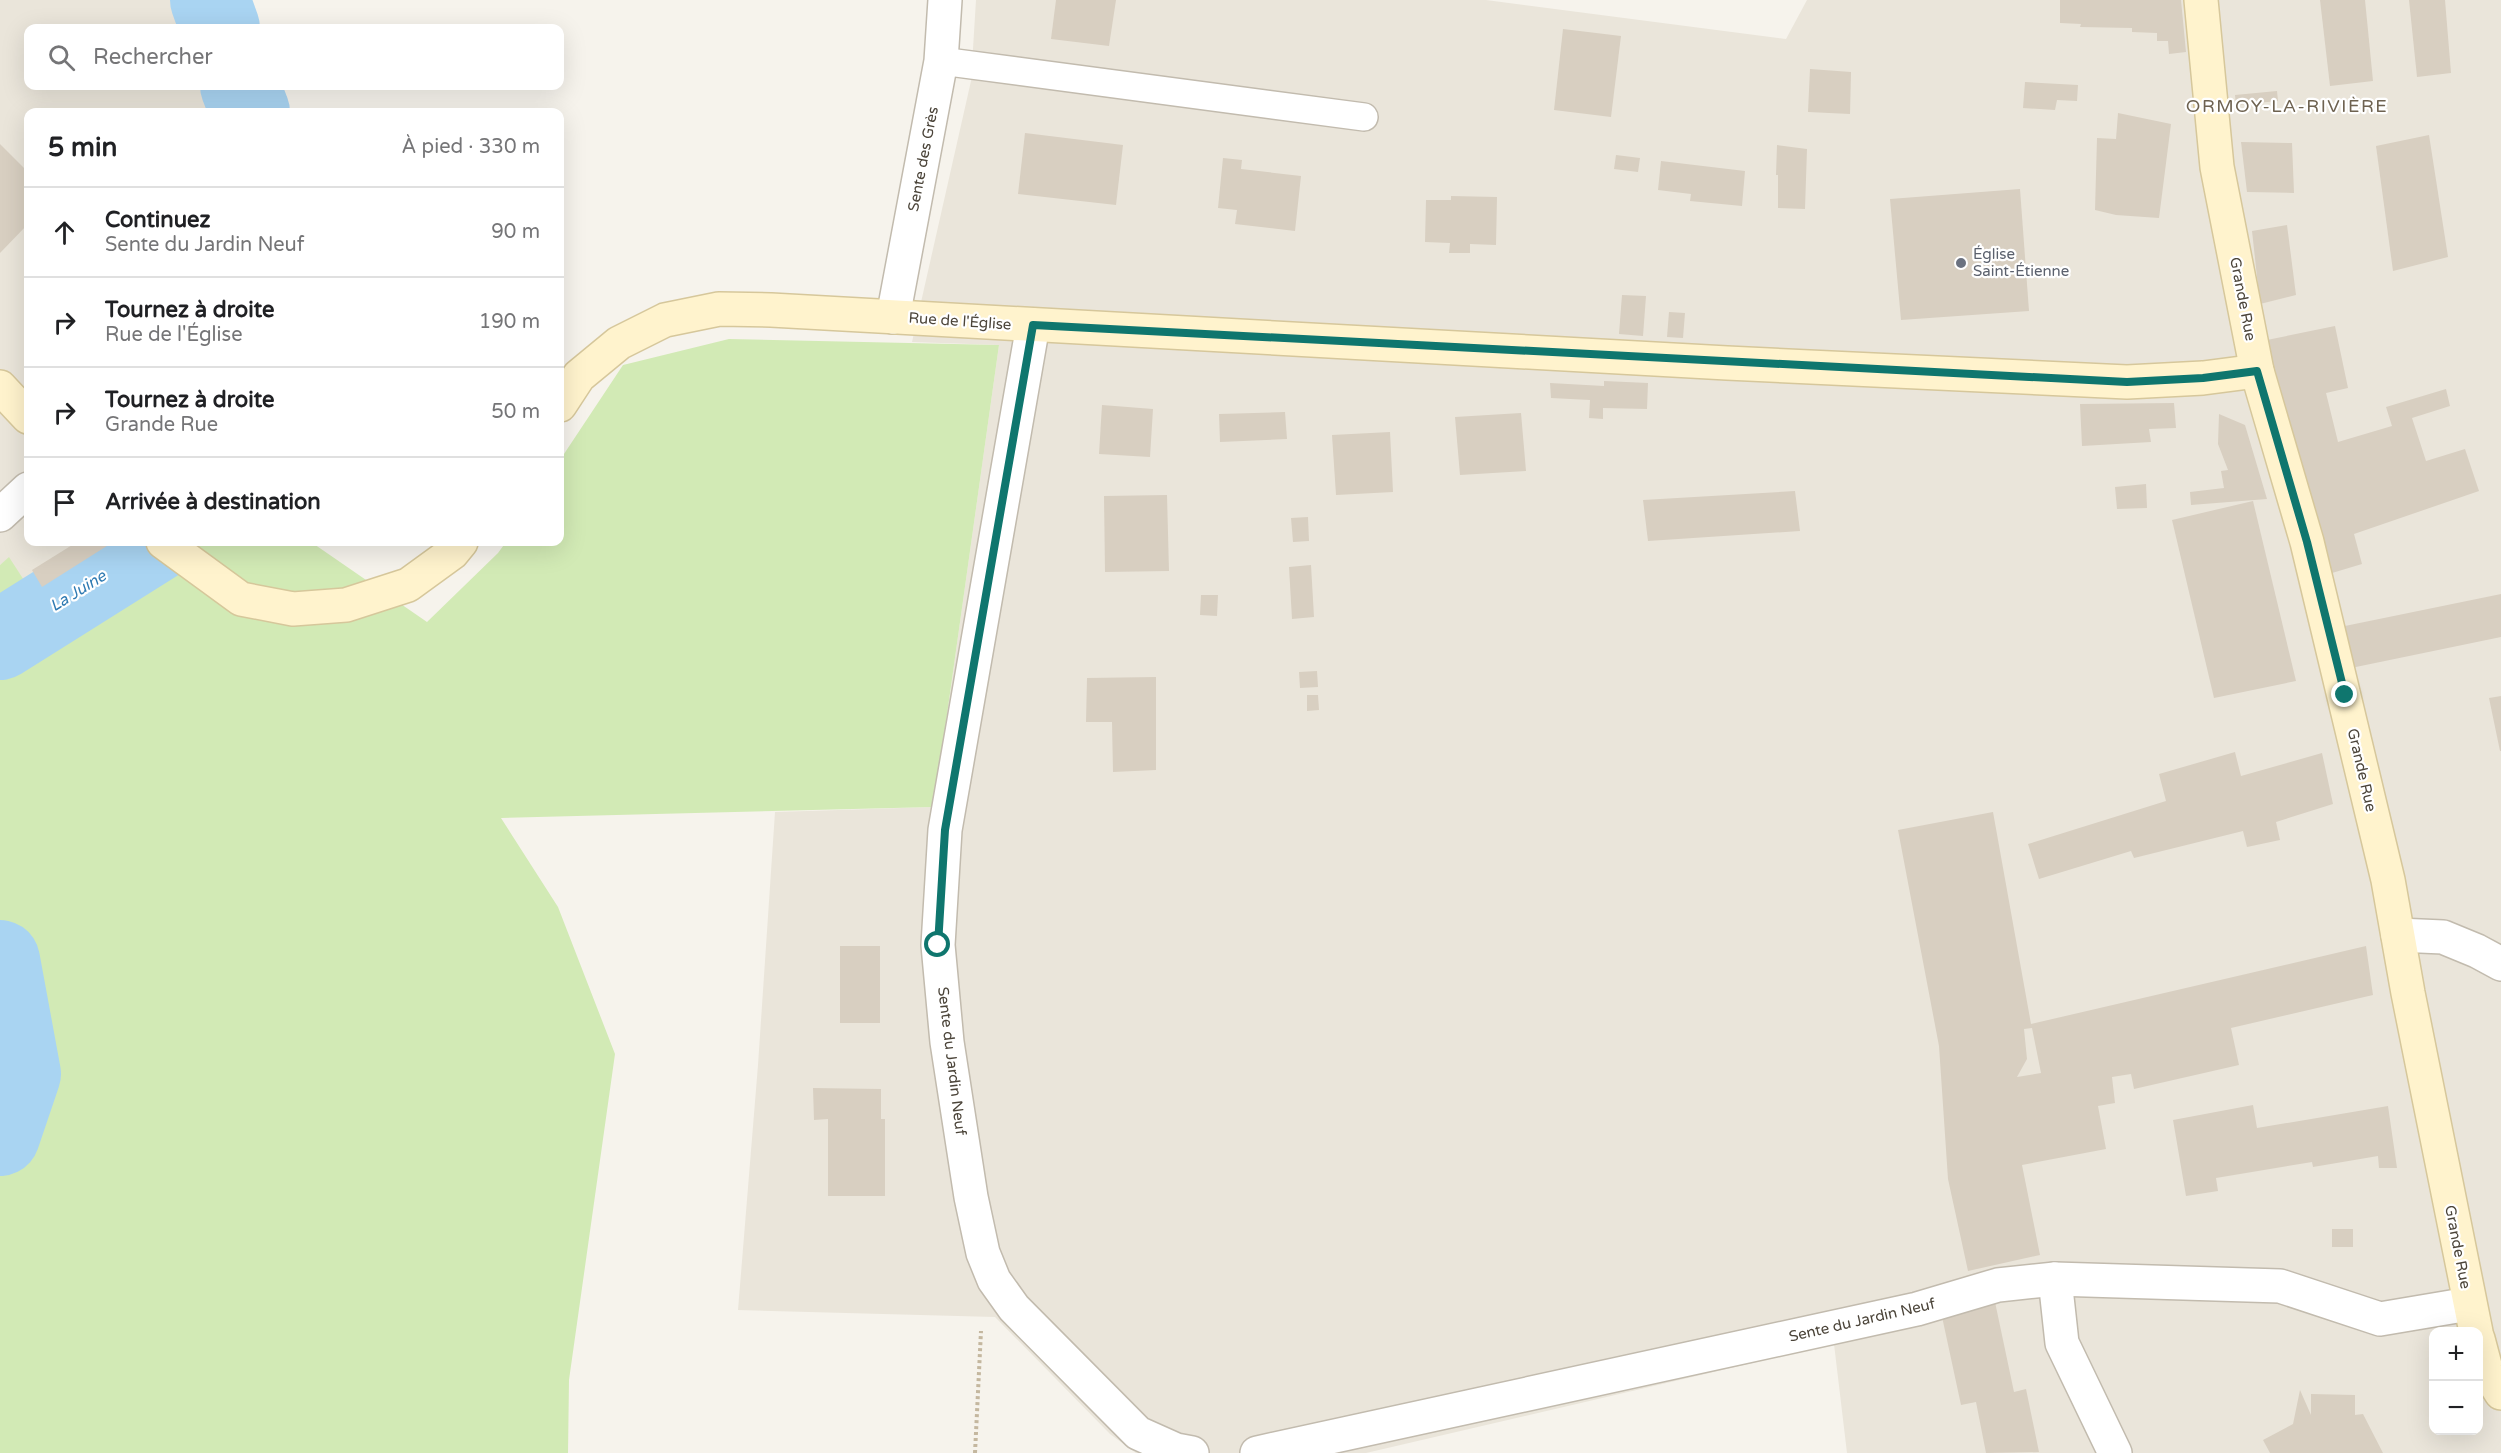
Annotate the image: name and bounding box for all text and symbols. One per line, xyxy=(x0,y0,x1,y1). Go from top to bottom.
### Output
search box xyxy=(24,24,564,90)
icon: search xyxy=(45,41,78,74)
text: Rechercher xyxy=(93,44,213,70)
district label: ORMOY-LA-RIVIÈRE xyxy=(2186,95,2388,117)
street label: Sente des Grès xyxy=(904,105,942,213)
text: 5 min xyxy=(48,132,117,163)
text: À pied · 330 m xyxy=(402,135,540,159)
text: Continuez xyxy=(105,207,210,233)
icon: ahead xyxy=(48,216,81,249)
text: 90 m xyxy=(491,220,540,244)
text: Sente du Jardin Neuf xyxy=(105,233,304,257)
place label: Église Saint-Étienne xyxy=(1973,245,2069,280)
marker: Église Saint-Étienne xyxy=(1954,256,1968,270)
street label: Grande Rue xyxy=(2226,256,2260,342)
text: Tournez à droite xyxy=(105,297,274,323)
icon: right xyxy=(48,306,81,339)
street label: Rue de l'Église xyxy=(908,308,1012,334)
text: 190 m xyxy=(479,310,540,334)
text: Rue de l'Église xyxy=(105,323,242,347)
text: Tournez à droite xyxy=(105,387,274,413)
icon: right xyxy=(48,396,81,429)
text: 50 m xyxy=(491,400,540,424)
text: Grande Rue xyxy=(105,413,218,437)
icon: arrive xyxy=(48,486,81,519)
text: Arrivée à destination xyxy=(105,489,321,515)
water label: La Juine xyxy=(46,566,111,616)
route end xyxy=(2331,681,2357,707)
street label: Grande Rue xyxy=(2344,727,2380,813)
route start xyxy=(924,931,950,957)
street label: Sente du Jardin Neuf xyxy=(934,986,970,1137)
street label: Grande Rue xyxy=(2441,1204,2475,1290)
street label: Sente du Jardin Neuf xyxy=(1787,1294,1937,1346)
map controls xyxy=(2429,1327,2483,1435)
button: + xyxy=(2429,1327,2483,1381)
button: − xyxy=(2429,1381,2483,1435)

